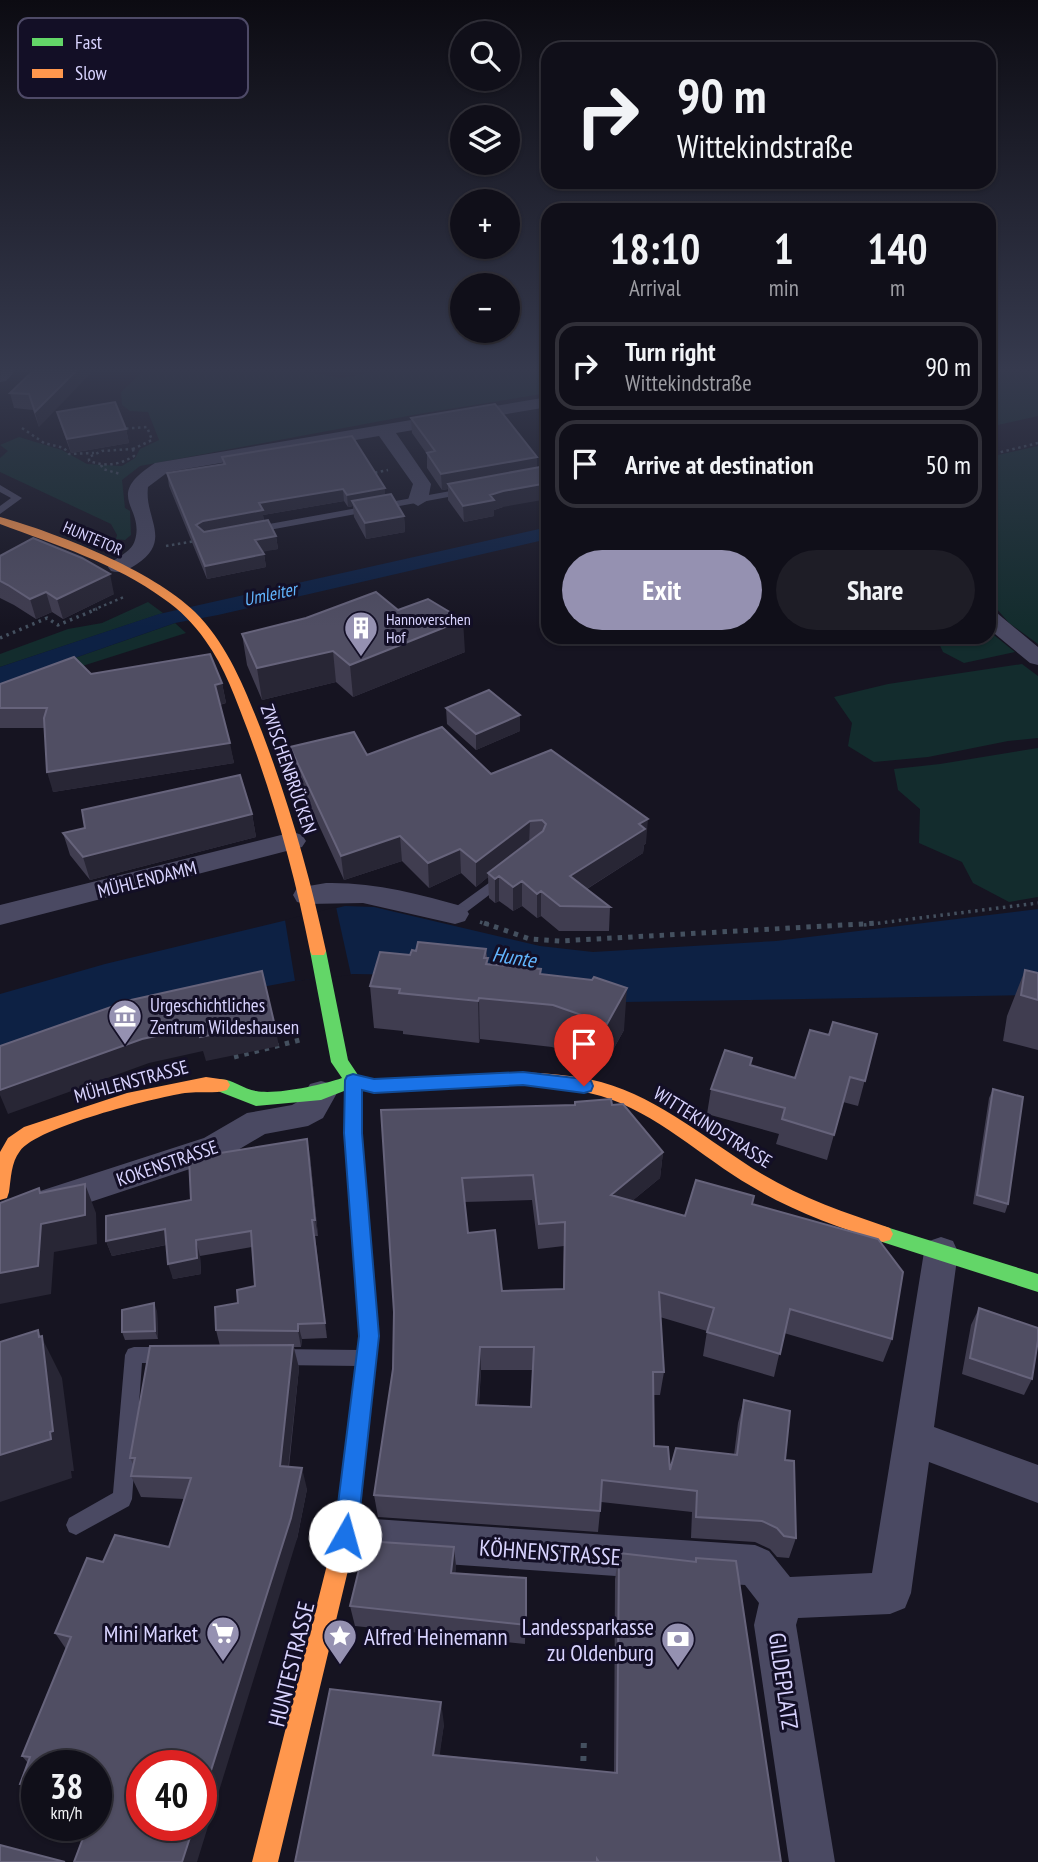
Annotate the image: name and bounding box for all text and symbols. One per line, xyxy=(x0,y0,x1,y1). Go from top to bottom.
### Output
legend xyxy=(18,18,248,98)
map controls xyxy=(450,21,520,343)
button: search xyxy=(450,21,520,91)
text: Fast xyxy=(75,30,103,54)
text: Slow xyxy=(75,61,108,85)
text: 90 m xyxy=(677,63,766,127)
icon: right xyxy=(562,70,653,161)
button: layers xyxy=(450,105,520,175)
text: Wittekindstraße xyxy=(677,125,853,167)
button: + xyxy=(450,189,520,259)
text: 18:10 xyxy=(609,221,700,276)
text: 1 xyxy=(774,221,794,276)
text: 140 xyxy=(867,221,928,276)
button: − xyxy=(450,273,520,343)
text: Arrival xyxy=(629,273,681,302)
text: min xyxy=(769,273,799,302)
text: m xyxy=(890,273,905,302)
text: Turn right xyxy=(625,335,716,368)
icon: right xyxy=(566,347,604,385)
text: 90 m xyxy=(925,350,971,383)
text: Wittekindstraße xyxy=(625,368,752,397)
icon: arrive xyxy=(566,445,604,483)
text: Arrive at destination xyxy=(625,448,814,481)
text: 50 m xyxy=(925,448,971,481)
street label: HUNTETOR xyxy=(60,517,126,560)
button: Exit xyxy=(562,550,762,630)
button: Share xyxy=(776,550,975,630)
water label: Umleiter xyxy=(241,577,302,611)
building icon: Hannoverschen Hof xyxy=(342,609,380,658)
place label: Hannoverschen Hof xyxy=(386,609,471,647)
street label: ZWISCHENBRÜCKEN xyxy=(256,701,322,837)
street label: MÜHLENDAMM xyxy=(95,855,199,903)
water label: Hunte xyxy=(490,940,539,974)
place label: Urgeschichtliches Zentrum Wildeshausen xyxy=(150,993,299,1039)
museum icon: Urgeschichtliches Zentrum Wildeshausen xyxy=(106,997,144,1046)
pin xyxy=(554,1014,614,1086)
icon: arrive xyxy=(565,1025,603,1063)
street label: MÜHLENSTRASSE xyxy=(71,1054,191,1108)
street label: WITTEKINDSTRASSE xyxy=(649,1081,777,1173)
street label: KOKENSTRASSE xyxy=(113,1134,221,1192)
position arrow xyxy=(308,1499,382,1573)
street label: KÖHNENSTRASSE xyxy=(478,1533,622,1571)
street label: HUNTESTRASSE xyxy=(261,1598,321,1730)
place label: Landessparkasse zu Oldenburg xyxy=(522,1612,654,1667)
supermarket icon: Mini Market xyxy=(204,1614,242,1663)
place icon: Alfred Heinemann xyxy=(321,1617,359,1666)
place label: Mini Market xyxy=(104,1619,199,1648)
bank icon: Landessparkasse zu Oldenburg xyxy=(659,1620,697,1669)
place label: Alfred Heinemann xyxy=(364,1622,508,1651)
street label: GILDEPLATZ xyxy=(763,1631,805,1731)
speed limit sign: 40 xyxy=(126,1750,217,1841)
text: 38 xyxy=(50,1763,83,1809)
text: km/h xyxy=(51,1801,82,1824)

